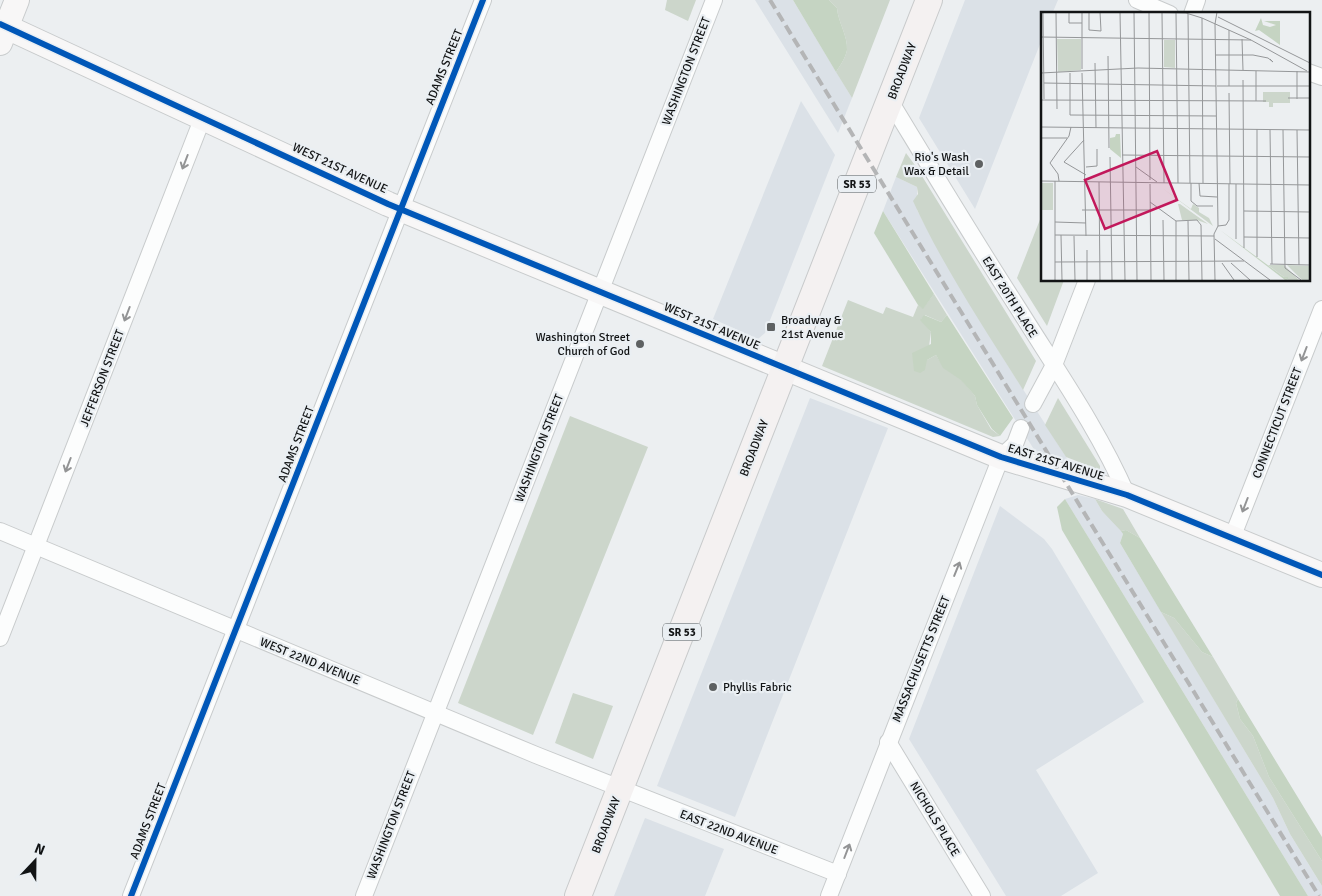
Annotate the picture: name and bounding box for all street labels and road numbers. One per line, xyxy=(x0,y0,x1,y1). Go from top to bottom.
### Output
street label: WASHINGTON STREET xyxy=(659,15,714,127)
street label: ADAMS STREET xyxy=(422,27,466,107)
street label: BROADWAY xyxy=(885,41,920,102)
street label: WEST 21ST AVENUE xyxy=(290,140,390,197)
road number: SR 53 xyxy=(838,175,876,192)
street label: EAST 20TH PLACE xyxy=(979,254,1041,341)
street label: WEST 21ST AVENUE xyxy=(661,299,762,354)
street label: JEFFERSON STREET xyxy=(77,327,128,429)
street label: CONNECTICUT STREET xyxy=(1249,366,1306,481)
street label: WASHINGTON STREET xyxy=(512,392,567,504)
street label: ADAMS STREET xyxy=(275,404,318,484)
street label: BROADWAY xyxy=(737,418,772,479)
street label: EAST 21ST AVENUE xyxy=(1006,441,1106,484)
street label: MASSACHUSETTS STREET xyxy=(889,594,954,724)
road number: SR 53 xyxy=(663,624,701,640)
street label: WEST 22ND AVENUE xyxy=(257,635,362,688)
street label: WASHINGTON STREET xyxy=(364,769,419,881)
street label: NICHOLS PLACE xyxy=(906,779,963,860)
street label: ADAMS STREET xyxy=(127,781,170,861)
street label: BROADWAY xyxy=(589,795,624,856)
street label: EAST 22ND AVENUE xyxy=(678,807,780,858)

